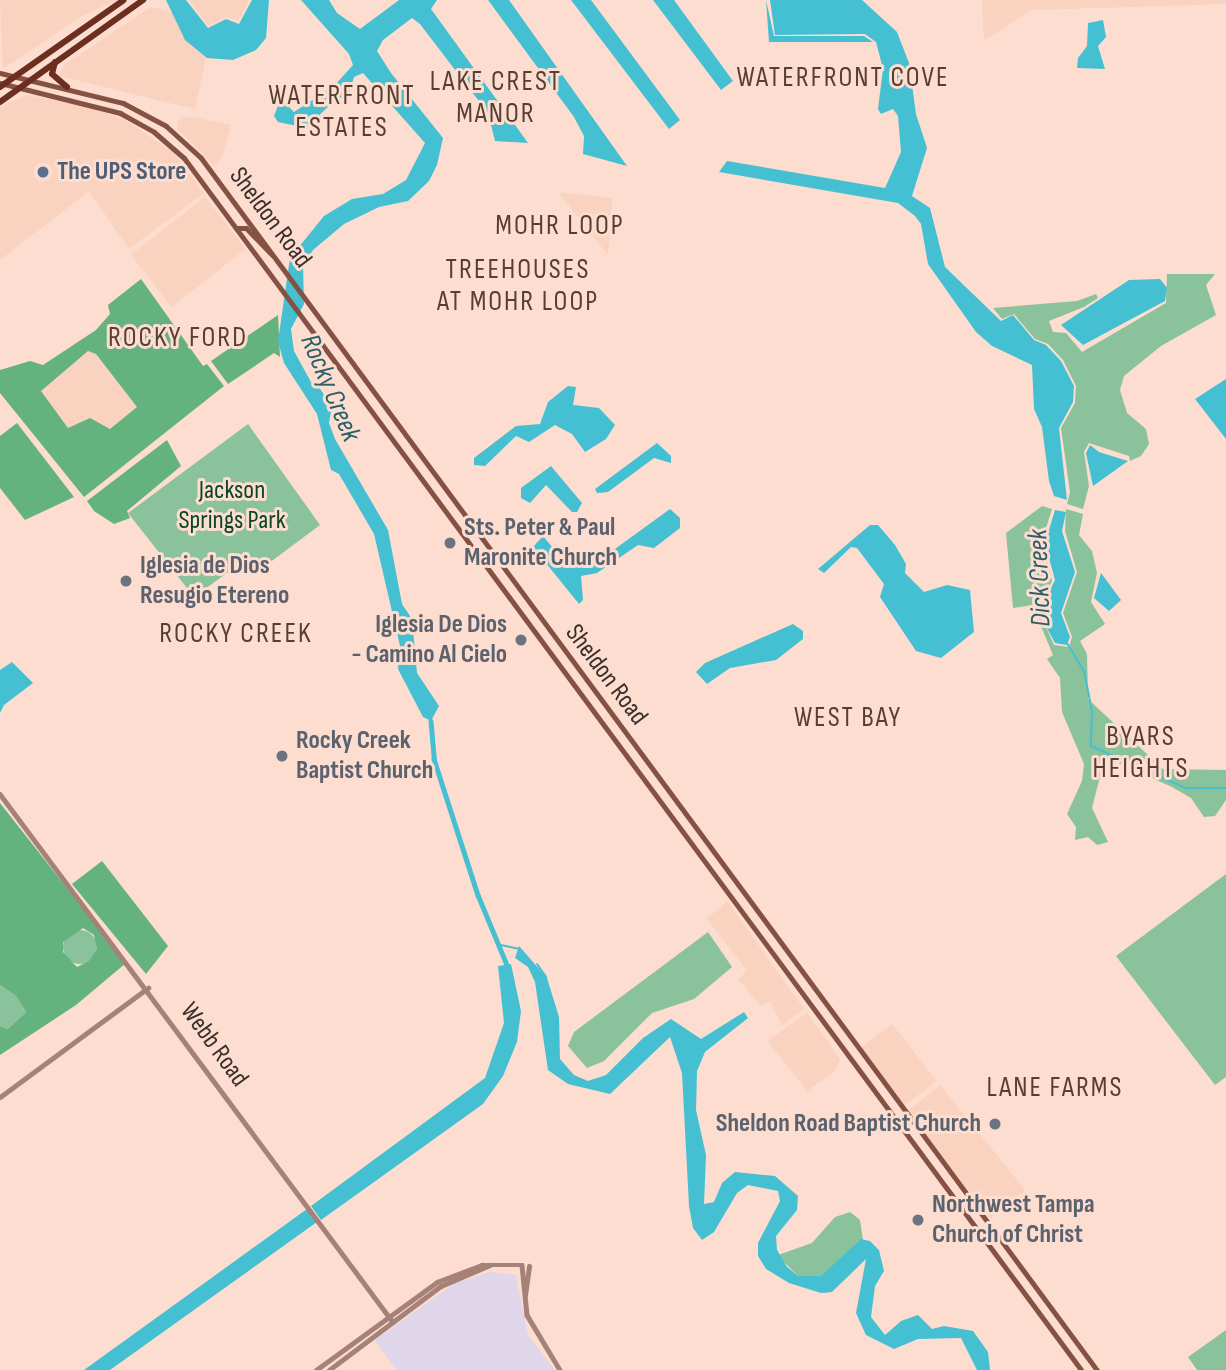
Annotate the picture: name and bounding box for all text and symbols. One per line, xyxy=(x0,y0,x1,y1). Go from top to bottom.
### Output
district label: WATERFRONT COVE xyxy=(738,61,948,95)
district label: LAKE CREST MANOR xyxy=(431,65,561,131)
district label: WATERFRONT ESTATES xyxy=(270,79,414,145)
place label: The UPS Store xyxy=(57,156,186,188)
street label: Sheldon Road xyxy=(222,162,318,274)
marker: The UPS Store xyxy=(35,164,51,180)
district label: MOHR LOOP xyxy=(496,209,624,243)
district label: TREEHOUSES AT MOHR LOOP xyxy=(438,253,598,319)
district label: ROCKY FORD xyxy=(109,321,247,355)
water label: Rocky Creek xyxy=(292,329,368,447)
park label: Jackson Springs Park xyxy=(178,475,286,536)
place label: Sts. Peter & Paul Maronite Church xyxy=(464,512,617,574)
water label: Dick Creek xyxy=(1022,529,1058,627)
marker: Sts. Peter & Paul Maronite Church xyxy=(442,535,458,551)
place label: Iglesia de Dios Resugio Etereno xyxy=(140,550,289,612)
marker: Iglesia de Dios Resugio Etereno xyxy=(118,573,134,589)
place label: Iglesia De Dios - Camino Al Cielo xyxy=(352,609,507,670)
district label: ROCKY CREEK xyxy=(161,617,311,651)
street label: Sheldon Road xyxy=(558,619,654,731)
marker: Iglesia De Dios - Camino Al Cielo xyxy=(513,632,529,648)
district label: WEST BAY xyxy=(795,701,901,735)
district label: BYARS HEIGHTS xyxy=(1093,720,1189,786)
place label: Rocky Creek Baptist Church xyxy=(296,725,433,786)
marker: Rocky Creek Baptist Church xyxy=(274,748,290,764)
street label: Webb Road xyxy=(173,997,255,1093)
district label: LANE FARMS xyxy=(988,1071,1122,1105)
place label: Sheldon Road Baptist Church xyxy=(716,1108,981,1140)
marker: Sheldon Road Baptist Church xyxy=(987,1116,1003,1132)
place label: Northwest Tampa Church of Christ xyxy=(932,1189,1095,1250)
marker: Northwest Tampa Church of Christ xyxy=(910,1212,926,1228)

